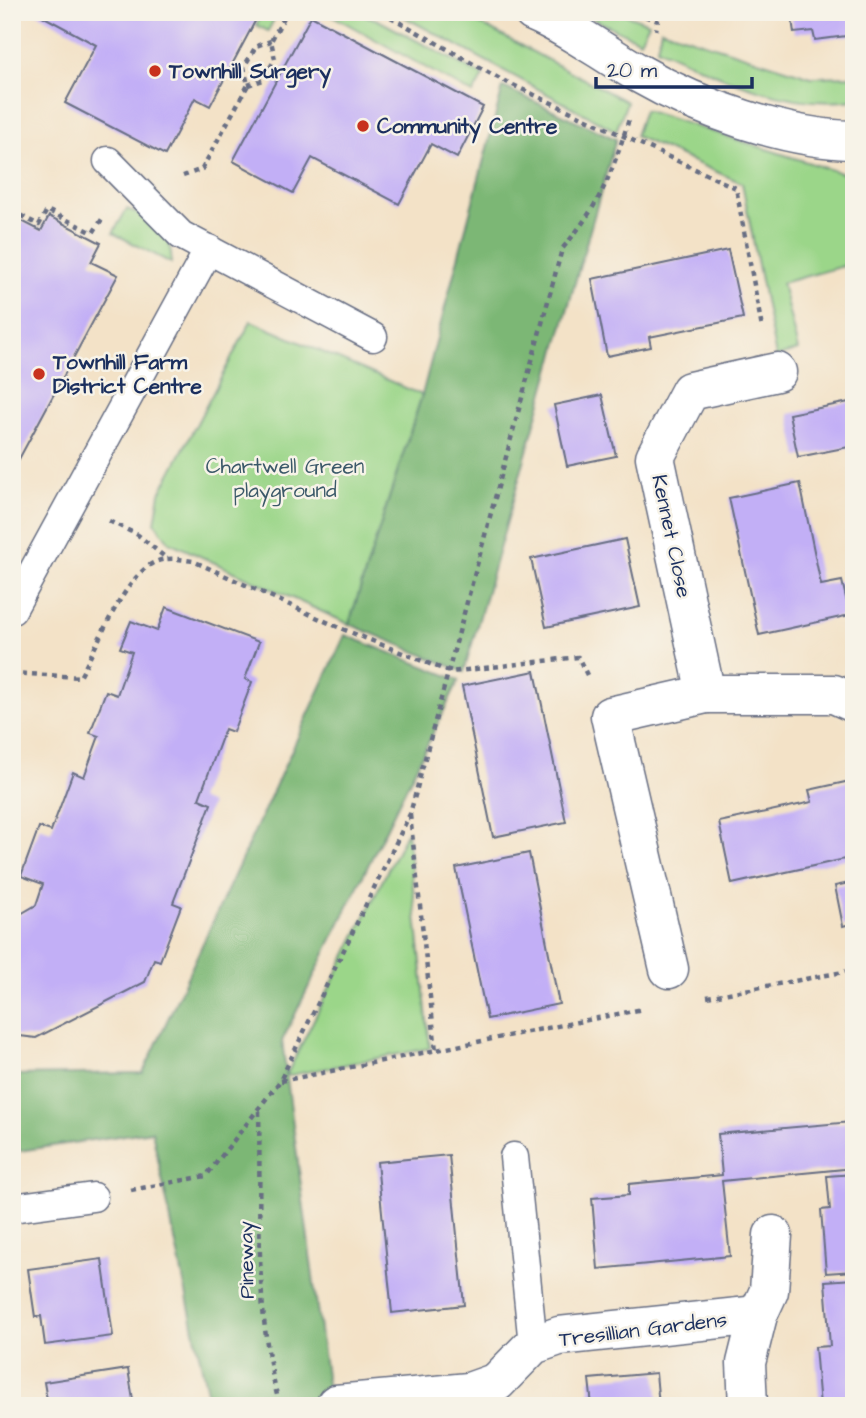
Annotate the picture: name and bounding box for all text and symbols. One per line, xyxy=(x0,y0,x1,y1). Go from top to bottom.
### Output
scale bar xyxy=(596,46,752,90)
text: 20 m xyxy=(607,56,658,85)
place label: Townhill Surgery xyxy=(168,57,331,89)
marker: Townhill Surgery xyxy=(147,63,163,79)
place label: Community Centre xyxy=(377,112,558,144)
marker: Community Centre xyxy=(355,118,371,134)
place label: Townhill Farm District Centre xyxy=(52,348,203,401)
marker: Townhill Farm District Centre xyxy=(31,366,47,382)
park label: Chartwell Green playground xyxy=(206,452,364,507)
street label: Kennet Close xyxy=(644,472,699,600)
street label: Pineway xyxy=(231,1220,264,1299)
street label: Tresillian Gardens xyxy=(557,1305,729,1354)

